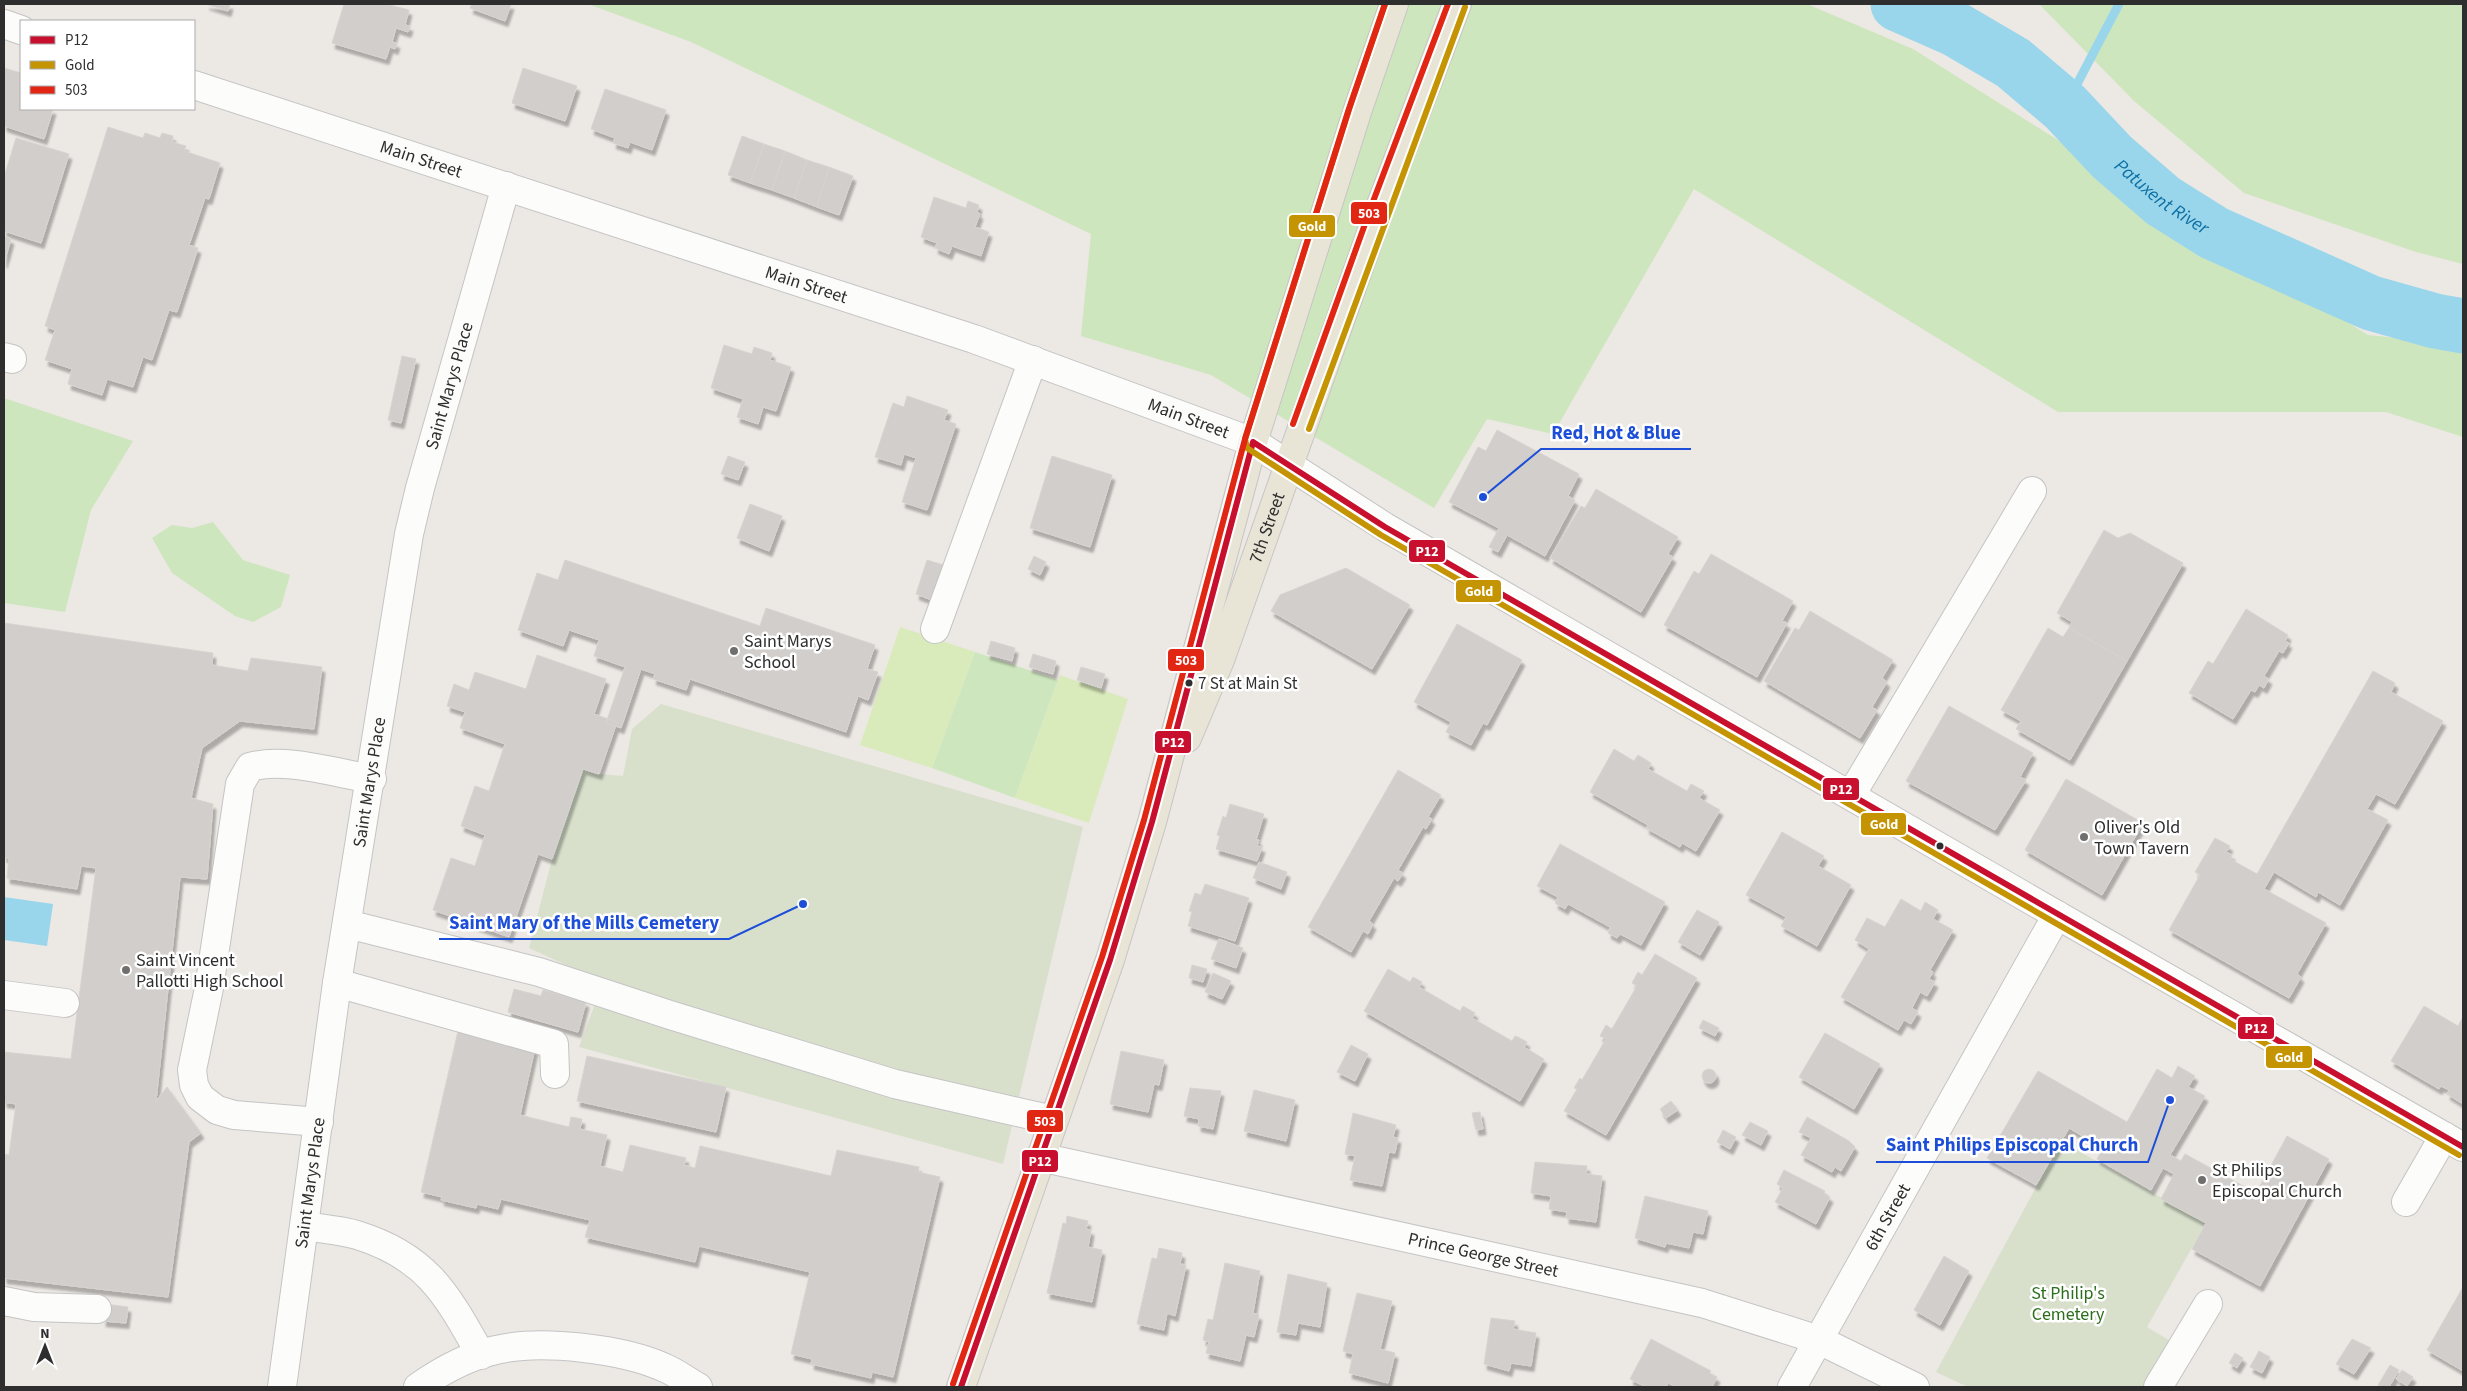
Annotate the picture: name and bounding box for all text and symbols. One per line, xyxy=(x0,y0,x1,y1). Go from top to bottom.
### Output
legend xyxy=(20,20,195,110)
text: P12 xyxy=(65,30,88,51)
text: Gold xyxy=(65,55,95,76)
text: 503 xyxy=(65,80,87,101)
street label: Main Street xyxy=(377,134,465,185)
water label: Patuxent River xyxy=(2108,153,2215,242)
line badge: 503 xyxy=(1350,201,1388,225)
text: 503 xyxy=(1358,204,1380,224)
line badge: Gold xyxy=(1288,214,1336,238)
text: Gold xyxy=(1298,217,1326,237)
street label: Main Street xyxy=(762,260,851,310)
street label: Saint Marys Place xyxy=(420,319,480,453)
street label: Main Street xyxy=(1144,392,1233,445)
callout: Red, Hot & Blue xyxy=(1541,415,1691,449)
text: Red, Hot & Blue xyxy=(1551,420,1681,447)
street label: 7th Street xyxy=(1243,489,1291,567)
line badge: P12 xyxy=(1408,539,1446,563)
text: P12 xyxy=(1415,542,1439,562)
line badge: Gold xyxy=(1455,579,1502,603)
text: Gold xyxy=(1465,582,1493,602)
place label: Saint Marys School xyxy=(744,629,831,675)
marker: Saint Marys School xyxy=(728,645,740,657)
line badge: 503 xyxy=(1167,648,1205,672)
text: 503 xyxy=(1175,651,1197,671)
place label: 7 St at Main St xyxy=(1198,672,1298,696)
marker: 7 St at Main St xyxy=(1184,678,1194,688)
street label: Saint Marys Place xyxy=(347,715,392,849)
line badge: P12 xyxy=(1154,730,1192,754)
text: P12 xyxy=(1161,733,1185,753)
line badge: P12 xyxy=(1822,777,1860,801)
text: P12 xyxy=(1829,780,1853,800)
line badge: Gold xyxy=(1860,812,1907,836)
text: Gold xyxy=(1870,815,1898,835)
place label: Oliver's Old Town Tavern xyxy=(2094,815,2189,861)
marker: Oliver's Old Town Tavern xyxy=(2078,831,2090,843)
unlabelled marker xyxy=(1935,841,1945,851)
callout: Saint Mary of the Mills Cemetery xyxy=(439,905,729,939)
text: Saint Mary of the Mills Cemetery xyxy=(449,910,719,937)
place label: Saint Vincent Pallotti High School xyxy=(136,948,283,994)
marker: Saint Vincent Pallotti High School xyxy=(120,964,132,976)
line badge: P12 xyxy=(2237,1016,2275,1040)
text: P12 xyxy=(2244,1019,2268,1039)
line badge: Gold xyxy=(2265,1045,2313,1069)
text: Gold xyxy=(2275,1048,2303,1068)
line badge: 503 xyxy=(1026,1109,1064,1133)
text: 503 xyxy=(1034,1112,1056,1132)
street label: Saint Marys Place xyxy=(289,1116,332,1250)
callout: Saint Philips Episcopal Church xyxy=(1876,1128,2148,1162)
text: Saint Philips Episcopal Church xyxy=(1886,1132,2138,1159)
line badge: P12 xyxy=(1021,1149,1059,1173)
text: P12 xyxy=(1028,1152,1052,1172)
place label: St Philips Episcopal Church xyxy=(2212,1158,2342,1204)
marker: St Philips Episcopal Church xyxy=(2196,1174,2208,1186)
street label: 6th Street xyxy=(1859,1179,1917,1255)
street label: Prince George Street xyxy=(1406,1227,1561,1284)
park label: St Philip's Cemetery xyxy=(2031,1281,2105,1327)
north arrow xyxy=(20,1321,70,1371)
text: N xyxy=(40,1324,50,1344)

